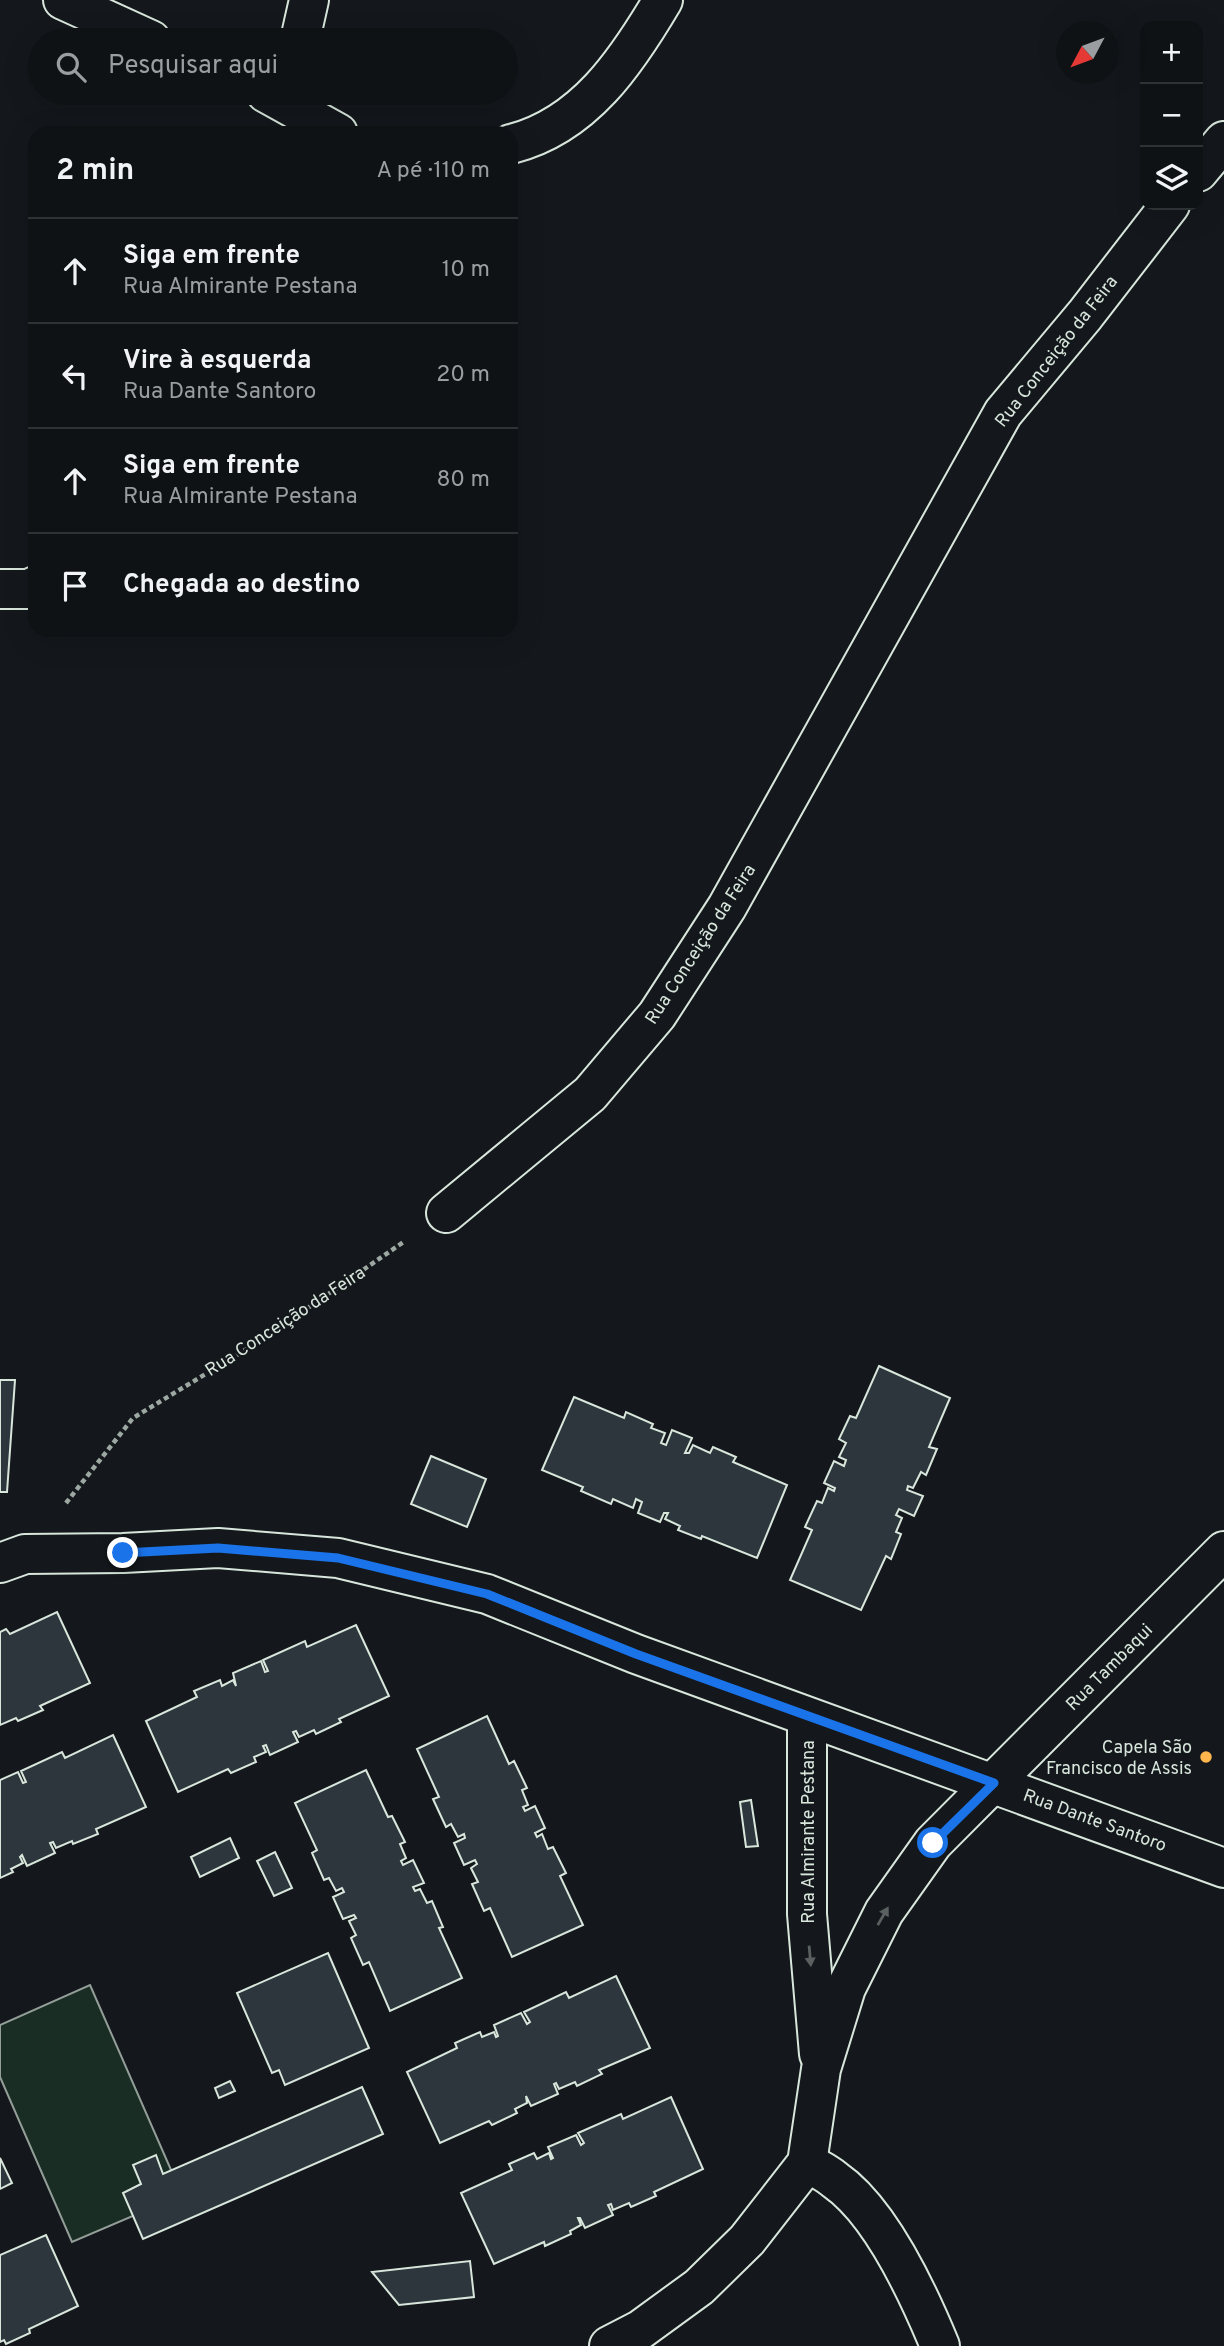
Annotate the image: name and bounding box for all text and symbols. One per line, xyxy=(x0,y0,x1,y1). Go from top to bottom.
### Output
north arrow xyxy=(1056,21,1119,84)
map controls xyxy=(1140,21,1203,210)
button: + xyxy=(1140,21,1203,84)
search box xyxy=(28,28,518,105)
icon: search xyxy=(52,48,90,86)
text: Pesquisar aqui xyxy=(108,50,278,83)
button: − xyxy=(1140,84,1203,147)
button: layers xyxy=(1140,147,1203,210)
text: 2 min xyxy=(56,153,134,190)
text: A pé · 110 m xyxy=(377,157,490,186)
text: Siga em frente xyxy=(123,240,300,273)
icon: ahead xyxy=(56,252,94,290)
text: 10 m xyxy=(442,256,490,285)
street label: Rua Conceição da Feira xyxy=(991,271,1124,433)
text: Rua Almirante Pestana xyxy=(123,273,358,302)
text: Vire à esquerda xyxy=(123,345,311,378)
icon: left xyxy=(56,357,94,395)
text: 20 m xyxy=(436,361,490,390)
text: Rua Dante Santoro xyxy=(123,378,316,407)
text: Siga em frente xyxy=(123,450,300,483)
icon: ahead xyxy=(56,462,94,500)
text: 80 m xyxy=(437,466,490,495)
text: Rua Almirante Pestana xyxy=(123,483,358,512)
icon: arrive xyxy=(56,567,94,605)
text: Chegada ao destino xyxy=(123,569,360,602)
street label: Rua Conceição da Feira xyxy=(641,860,762,1029)
street label: Rua Conceição da Feira xyxy=(201,1262,370,1383)
route end xyxy=(107,1537,138,1568)
street label: Rua Tambaqui xyxy=(1062,1620,1159,1717)
place label: Capela São Francisco de Assis xyxy=(1046,1737,1192,1781)
street label: Rua Almirante Pestana xyxy=(798,1740,821,1924)
marker: Capela São Francisco de Assis xyxy=(1198,1749,1214,1765)
street label: Rua Dante Santoro xyxy=(1019,1785,1169,1858)
route start xyxy=(917,1827,948,1858)
one-way arrow xyxy=(877,1906,889,1925)
one-way arrow xyxy=(805,1946,816,1968)

